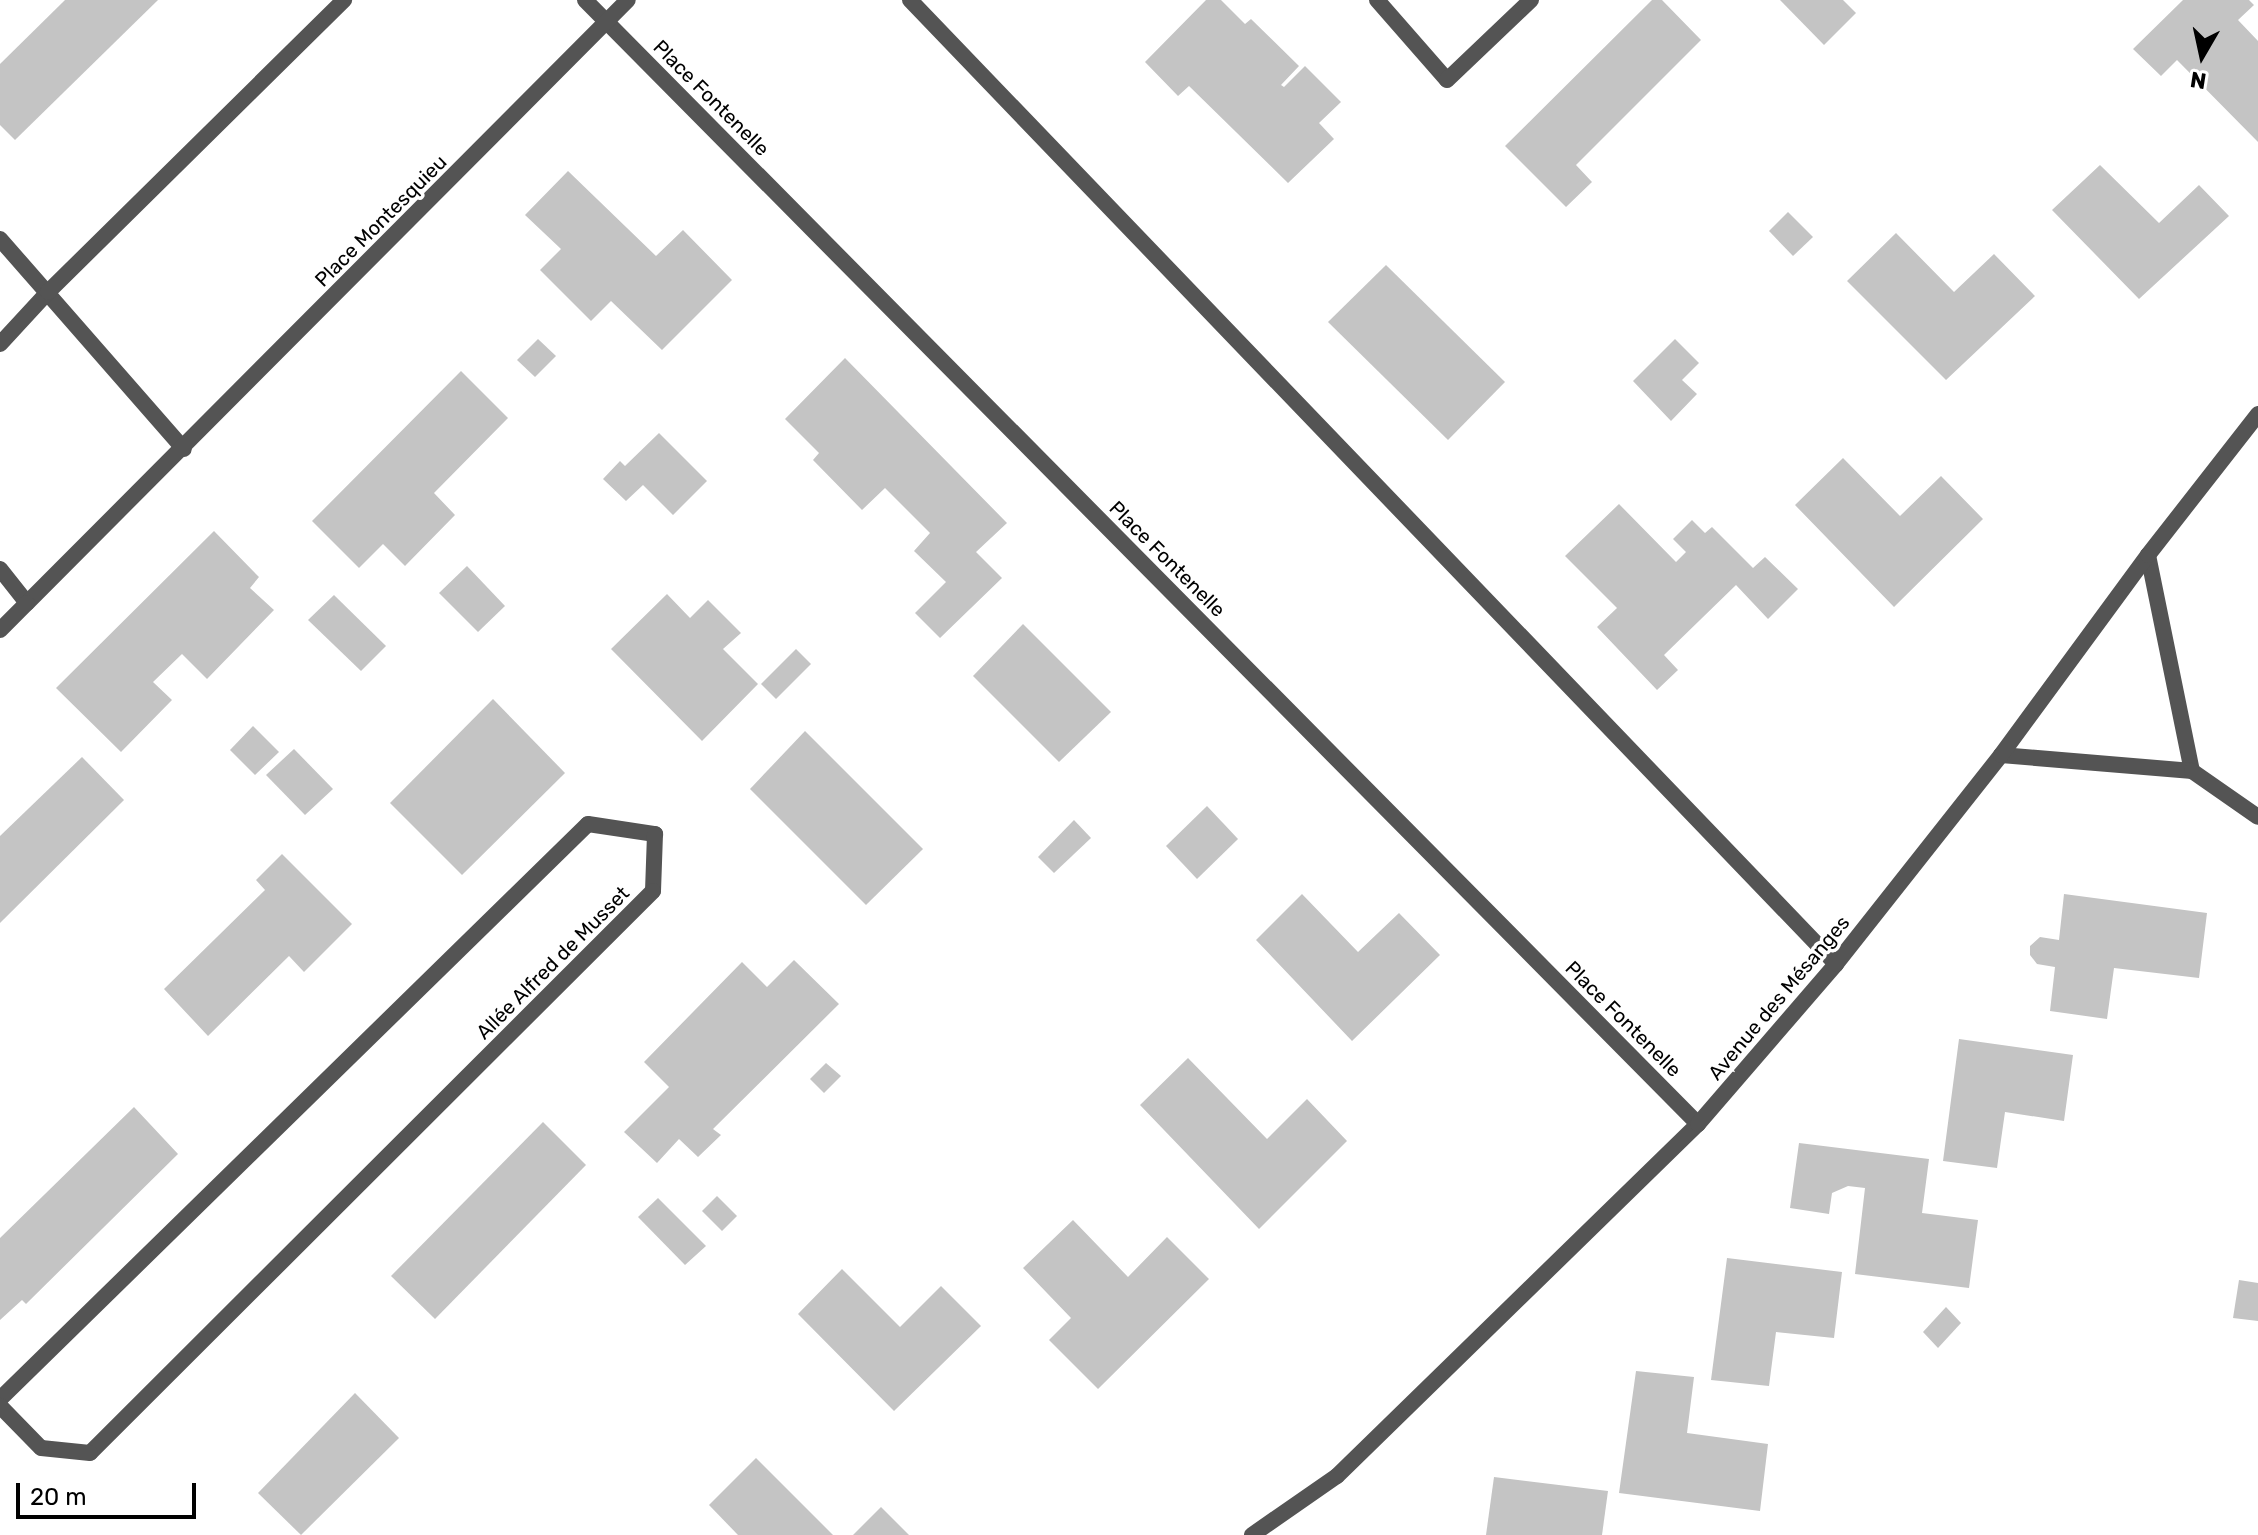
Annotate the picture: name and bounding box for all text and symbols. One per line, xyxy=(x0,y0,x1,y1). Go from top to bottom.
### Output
north arrow xyxy=(2162,16,2242,96)
street label: Place Fontenelle xyxy=(648,35,774,161)
text: N xyxy=(2188,66,2208,95)
street label: Place Montesquieu xyxy=(310,150,452,292)
street label: Place Fontenelle xyxy=(1104,496,1230,622)
street label: Allée Alfred de Musset xyxy=(471,881,635,1045)
street label: Avenue des Mésanges xyxy=(1703,911,1855,1085)
street label: Place Fontenelle xyxy=(1560,956,1686,1082)
scale bar xyxy=(20,1467,200,1517)
text: 20 m xyxy=(30,1483,87,1511)

